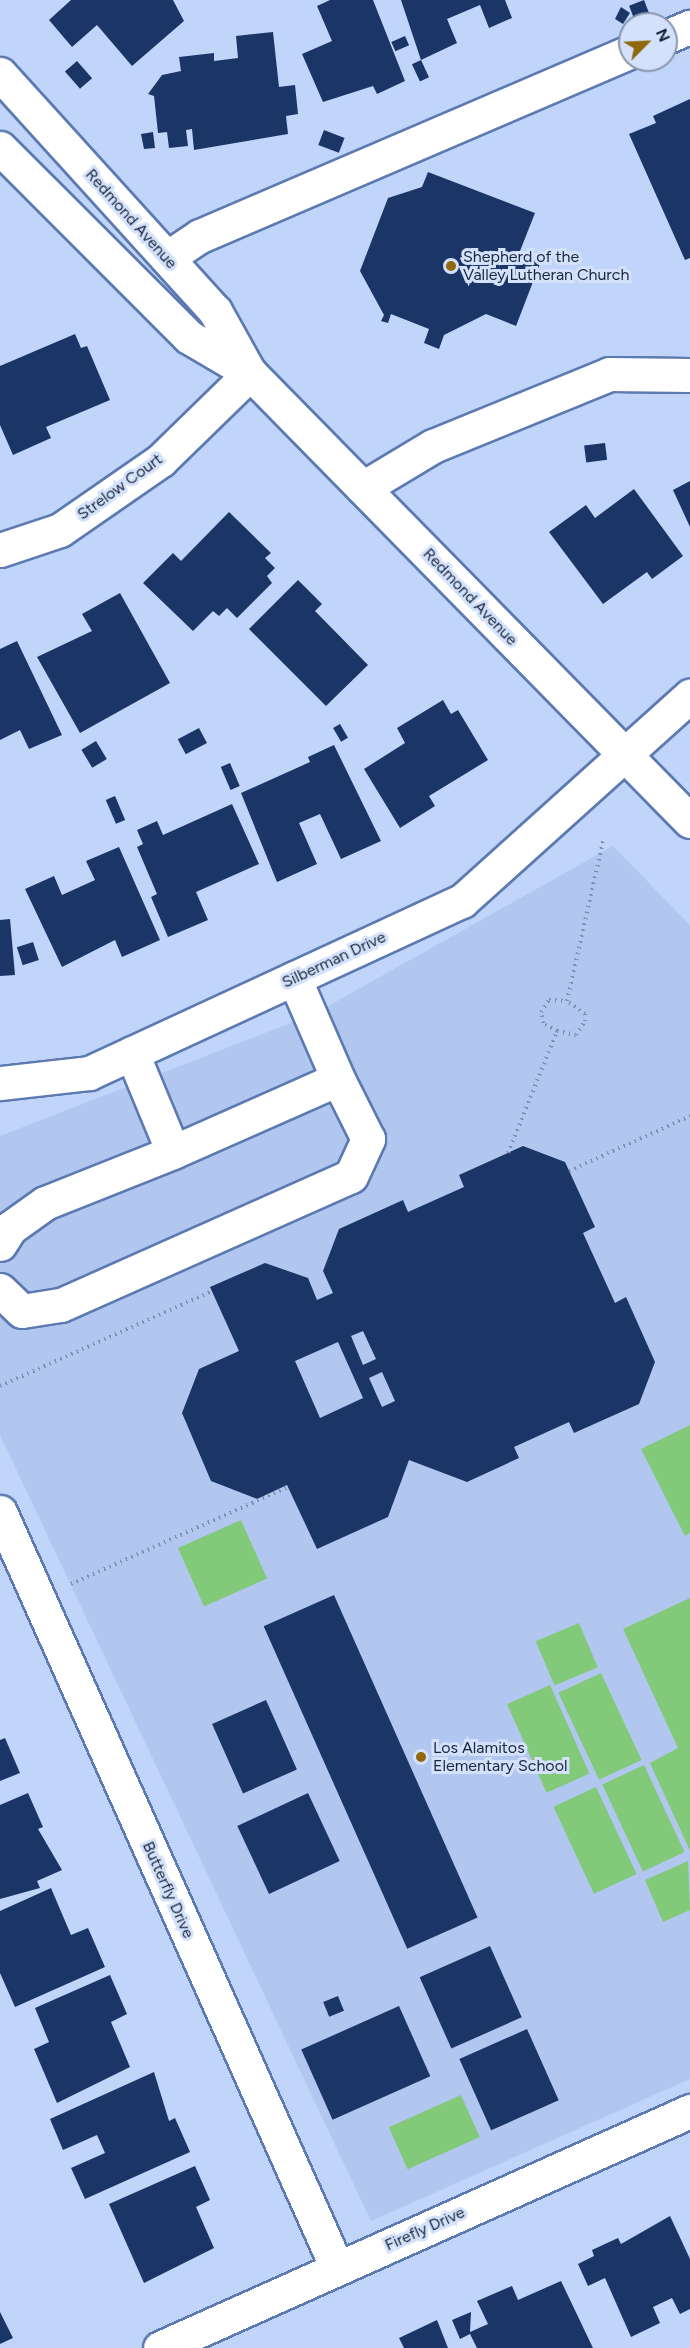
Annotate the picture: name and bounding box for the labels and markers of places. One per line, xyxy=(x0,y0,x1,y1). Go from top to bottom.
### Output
place label: Shepherd of the Valley Lutheran Church xyxy=(463,247,629,285)
marker: Shepherd of the Valley Lutheran Church xyxy=(444,259,458,273)
place label: Los Alamitos Elementary School xyxy=(433,1738,567,1776)
marker: Los Alamitos Elementary School xyxy=(414,1750,428,1764)

